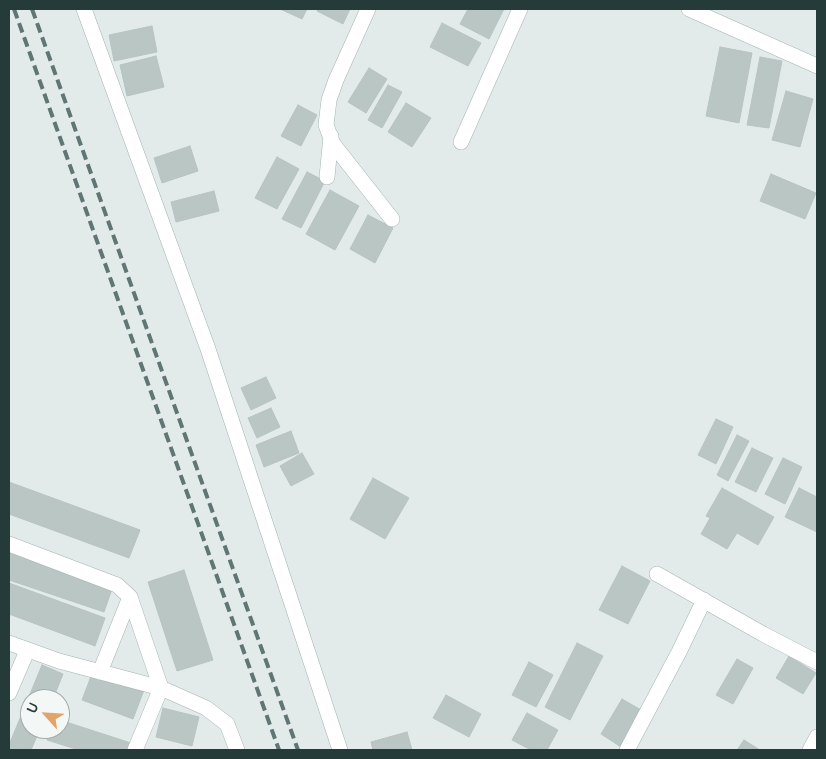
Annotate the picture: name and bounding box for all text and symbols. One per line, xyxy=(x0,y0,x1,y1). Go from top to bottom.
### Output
north arrow xyxy=(20,689,70,739)
text: U xyxy=(22,699,43,716)

